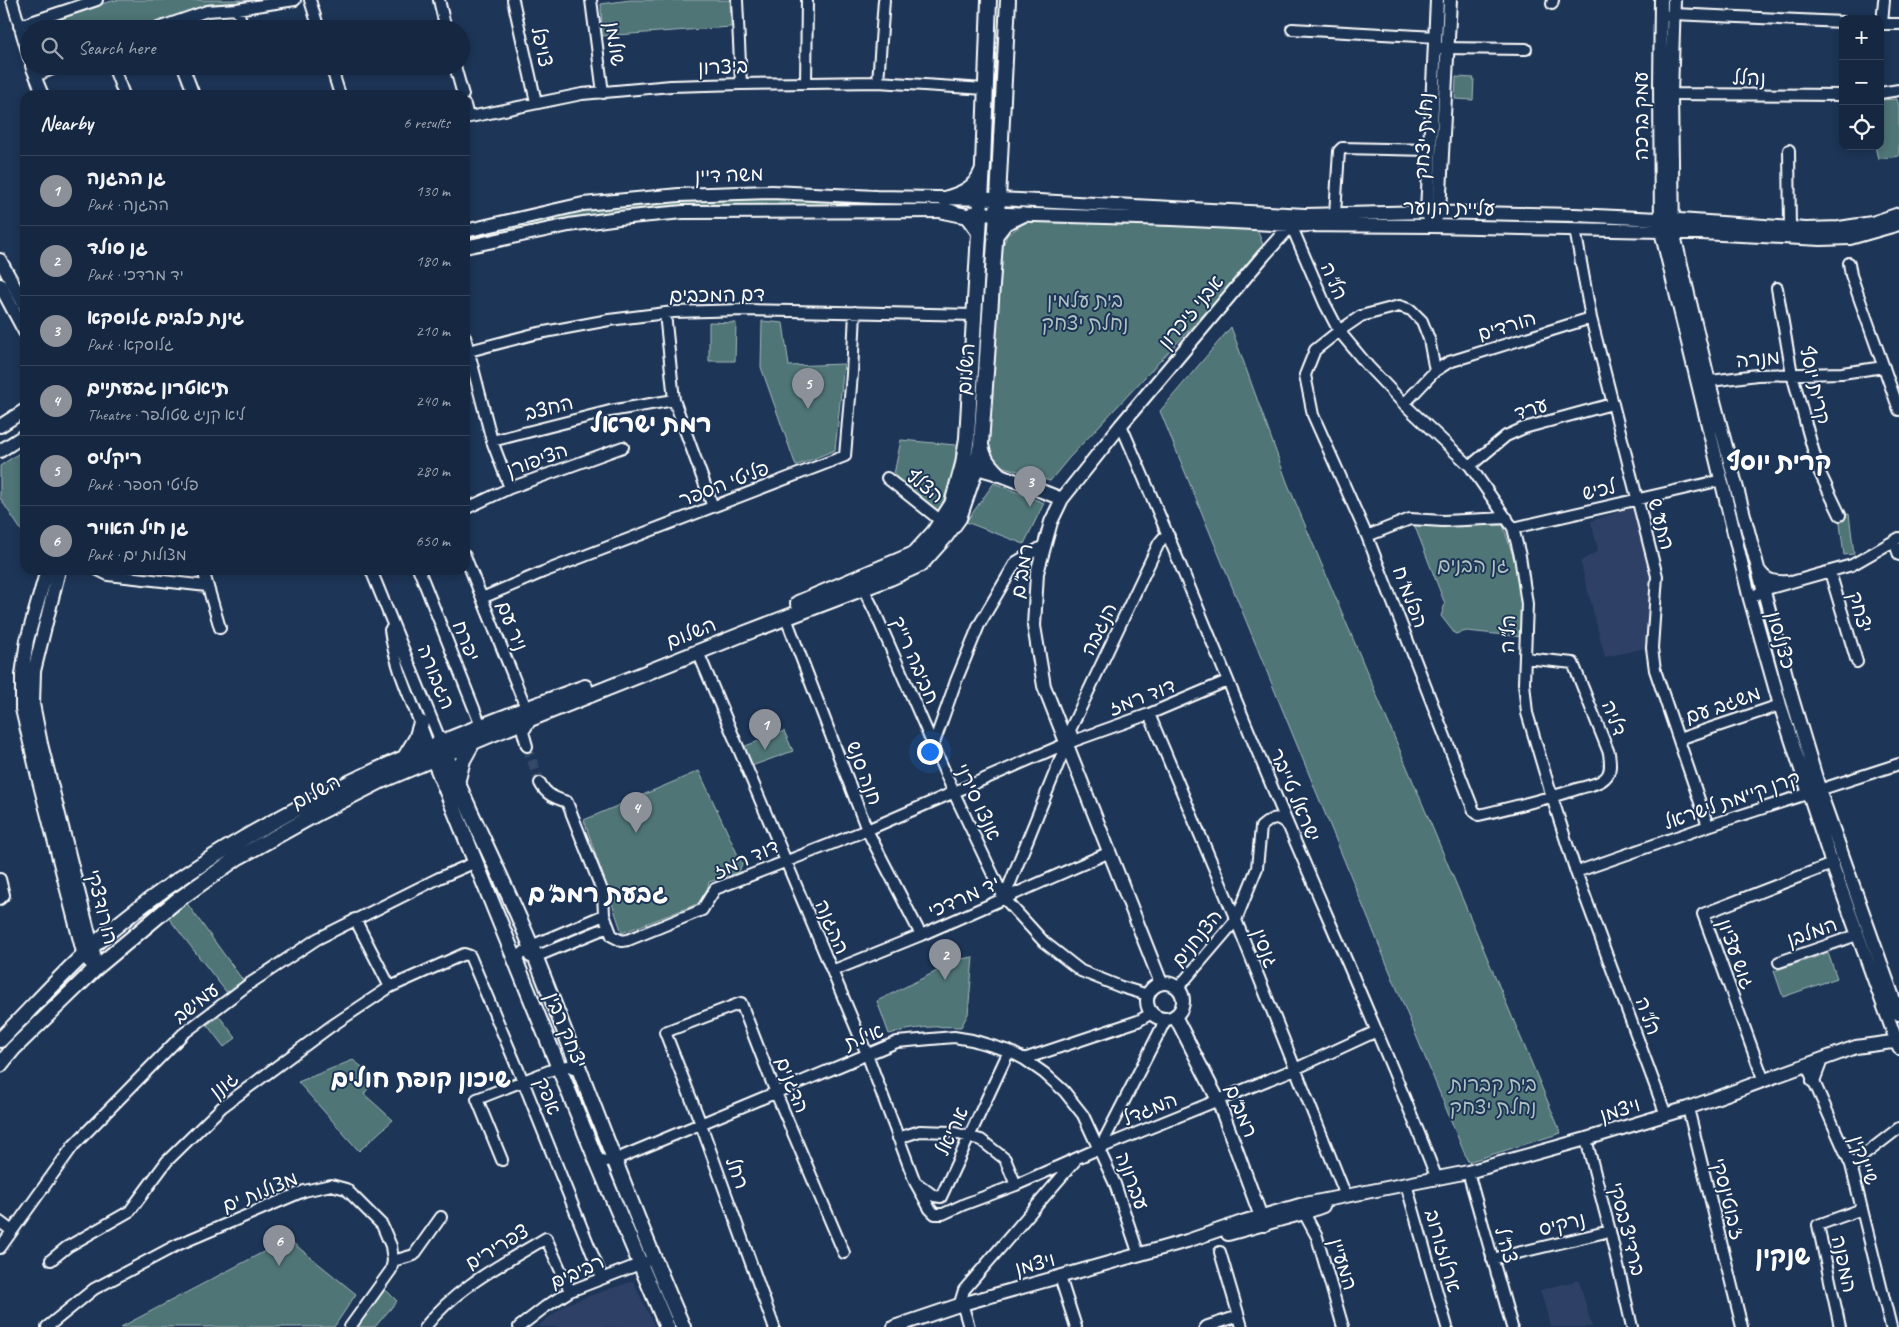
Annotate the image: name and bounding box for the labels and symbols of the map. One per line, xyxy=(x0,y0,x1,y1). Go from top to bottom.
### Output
street label: שולמן xyxy=(600,20,630,68)
street label: צויפל xyxy=(526,25,558,69)
street label: ביצרון xyxy=(698,54,748,80)
street label: נהלל xyxy=(1732,65,1766,91)
street label: עמק ברכה xyxy=(1629,71,1654,161)
street label: נחלת יצחק xyxy=(1409,92,1439,180)
street label: משה דיין xyxy=(694,161,764,189)
street label: עליית הנוער xyxy=(1403,195,1495,221)
street label: הל"ה xyxy=(1315,258,1353,304)
street label: אבני זיכרון xyxy=(1153,270,1229,354)
street label: דם המכבים xyxy=(669,282,765,308)
park label: בית עלמין נחלת יצחק xyxy=(1041,288,1129,336)
street label: הורדים xyxy=(1475,305,1539,347)
street label: השלום xyxy=(952,342,980,396)
street label: קרית יוסף xyxy=(1794,343,1836,427)
street label: מנרה xyxy=(1735,345,1781,373)
pin: 5 xyxy=(792,368,824,409)
street label: החצב xyxy=(522,390,576,426)
street label: ערד xyxy=(1511,392,1551,426)
district label: רמת ישראל xyxy=(590,408,712,440)
street label: הציפורן xyxy=(503,437,571,483)
district label: קרית יוסף xyxy=(1727,446,1831,478)
street label: פליטי הספר xyxy=(676,455,772,513)
street label: הצלף xyxy=(901,463,949,509)
pin: 3 xyxy=(1014,466,1046,507)
street label: לכיש xyxy=(1580,474,1619,506)
street label: התע"ש xyxy=(1642,495,1680,553)
street label: רמב"ם xyxy=(1005,542,1039,600)
park label: גן הבנים xyxy=(1437,553,1509,578)
street label: הפלמ"ח xyxy=(1387,563,1433,631)
street label: יצחק xyxy=(1842,588,1878,636)
street label: ניר עם xyxy=(491,597,533,655)
street label: הנגבה xyxy=(1075,598,1123,660)
street label: כצנלסון xyxy=(1761,608,1801,672)
street label: השלום xyxy=(662,612,720,654)
street label: חביבה רייך xyxy=(885,612,945,708)
street label: הל"ה xyxy=(1495,614,1521,654)
street label: יפרח xyxy=(447,617,485,665)
street label: הגבורה xyxy=(412,641,460,713)
street label: דוד רמז xyxy=(1105,673,1179,721)
street label: משגב עם xyxy=(1682,680,1764,730)
street label: דליה xyxy=(1596,697,1632,739)
pin: 1 xyxy=(749,709,781,750)
street label: חנה סנש xyxy=(840,737,888,809)
your location xyxy=(917,739,943,765)
street label: ישראל טייבר xyxy=(1264,744,1326,846)
street label: אנצו סירני xyxy=(949,759,1007,845)
street label: קרן קיימת לישראל xyxy=(1660,765,1804,835)
street label: השלום xyxy=(287,769,345,815)
pin: 4 xyxy=(620,792,652,833)
street label: דוד רמז xyxy=(709,833,783,885)
street label: הורודצקי xyxy=(81,867,123,947)
street label: יד מרדכי xyxy=(924,870,1004,924)
district label: גבעת רמב"ם xyxy=(528,878,668,910)
street label: ההגנה xyxy=(809,896,855,958)
street label: הצנחנים xyxy=(1166,904,1228,972)
street label: המלבן xyxy=(1783,912,1841,952)
street label: גוש עציון xyxy=(1712,915,1760,993)
street label: גנסין xyxy=(1246,925,1284,971)
pin: 2 xyxy=(929,939,961,980)
street label: עמישב xyxy=(168,977,224,1029)
street label: יצחק רבין xyxy=(539,988,593,1072)
street label: הל"ה xyxy=(1630,994,1666,1038)
street label: אילת xyxy=(840,1018,887,1056)
street label: הדגנים xyxy=(769,1053,815,1117)
district label: שיכון קופת חולים xyxy=(331,1063,511,1095)
street label: גונן xyxy=(205,1066,243,1104)
park label: בית קברות נחלת יצחק xyxy=(1448,1072,1537,1120)
street label: אפק xyxy=(529,1073,567,1119)
street label: רמב"ם xyxy=(1219,1081,1263,1141)
street label: המגדל xyxy=(1119,1087,1181,1131)
street label: ויצמן xyxy=(1597,1092,1643,1128)
street label: אריאל xyxy=(930,1103,974,1159)
street label: שיינקין xyxy=(1844,1132,1884,1189)
street label: עברונה xyxy=(1110,1149,1154,1213)
street label: רחל xyxy=(720,1153,754,1193)
street label: ז'בוטינסקי xyxy=(1706,1155,1750,1243)
street label: מצולות ים xyxy=(218,1166,302,1218)
street label: ברדיצ'בסקי xyxy=(1603,1180,1651,1278)
street label: נרקיס xyxy=(1536,1206,1588,1242)
street label: ארלוזורוב xyxy=(1419,1207,1467,1295)
street label: צפרירים xyxy=(461,1218,533,1276)
street label: צה"ל xyxy=(1489,1224,1523,1266)
pin: 6 xyxy=(263,1225,295,1266)
street label: המפנה xyxy=(1826,1233,1862,1295)
street label: המעיין xyxy=(1323,1235,1363,1293)
district label: שנקין xyxy=(1755,1240,1811,1272)
street label: ויצמן xyxy=(1012,1247,1058,1281)
street label: רביבים xyxy=(546,1249,608,1295)

